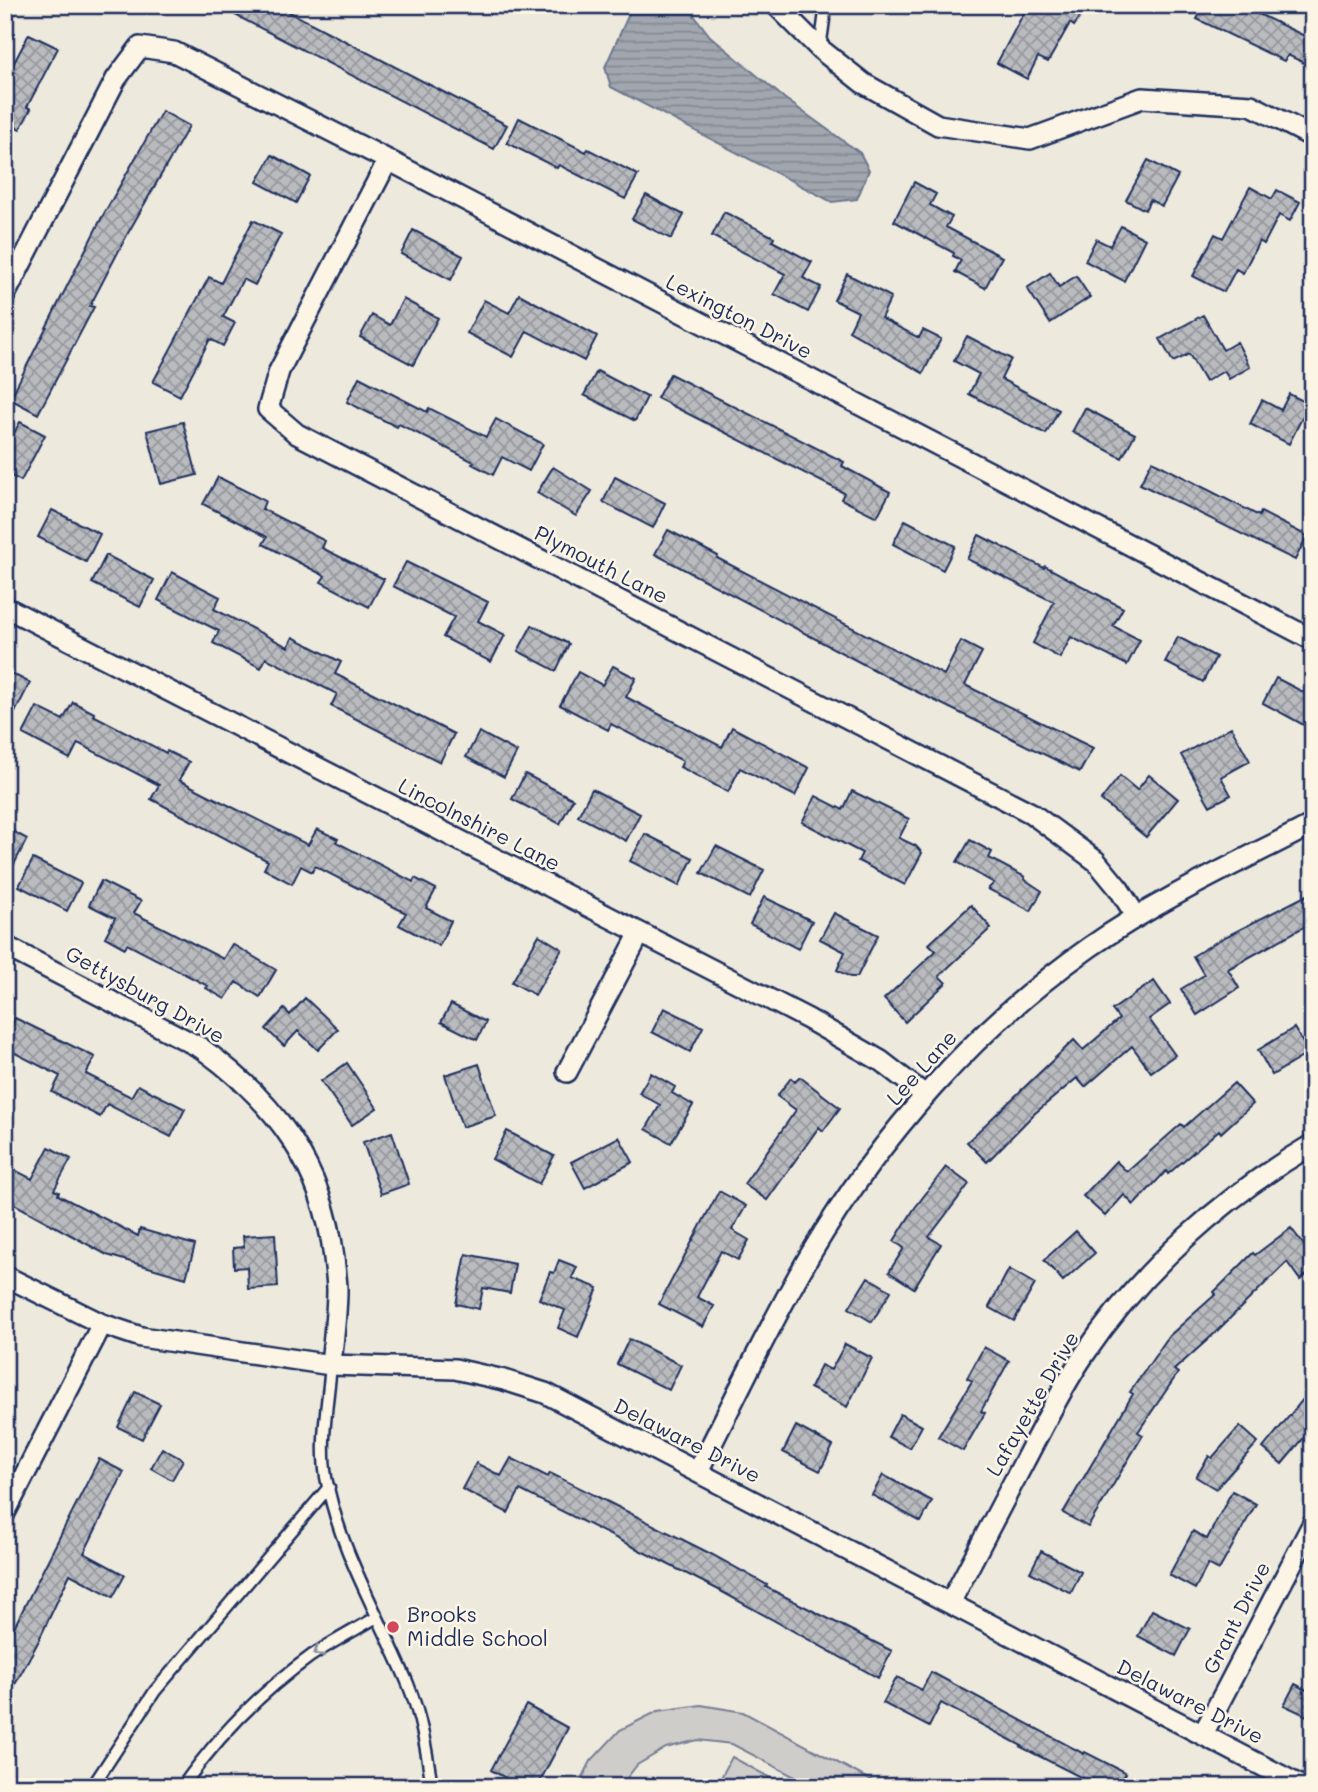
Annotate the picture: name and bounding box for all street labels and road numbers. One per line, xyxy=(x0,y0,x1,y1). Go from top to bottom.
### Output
street label: Lexington Drive xyxy=(662,267,817,364)
street label: Plymouth Lane xyxy=(530,518,673,609)
street label: Lincolnshire Lane xyxy=(394,771,565,876)
street label: Gettysburg Drive xyxy=(61,939,230,1049)
street label: Lee Lane xyxy=(880,1024,962,1110)
street label: Lafayette Drive xyxy=(979,1326,1084,1481)
street label: Delaware Drive xyxy=(610,1391,766,1488)
street label: Grant Drive xyxy=(1196,1557,1275,1678)
street label: Delaware Drive xyxy=(1113,1652,1269,1749)

